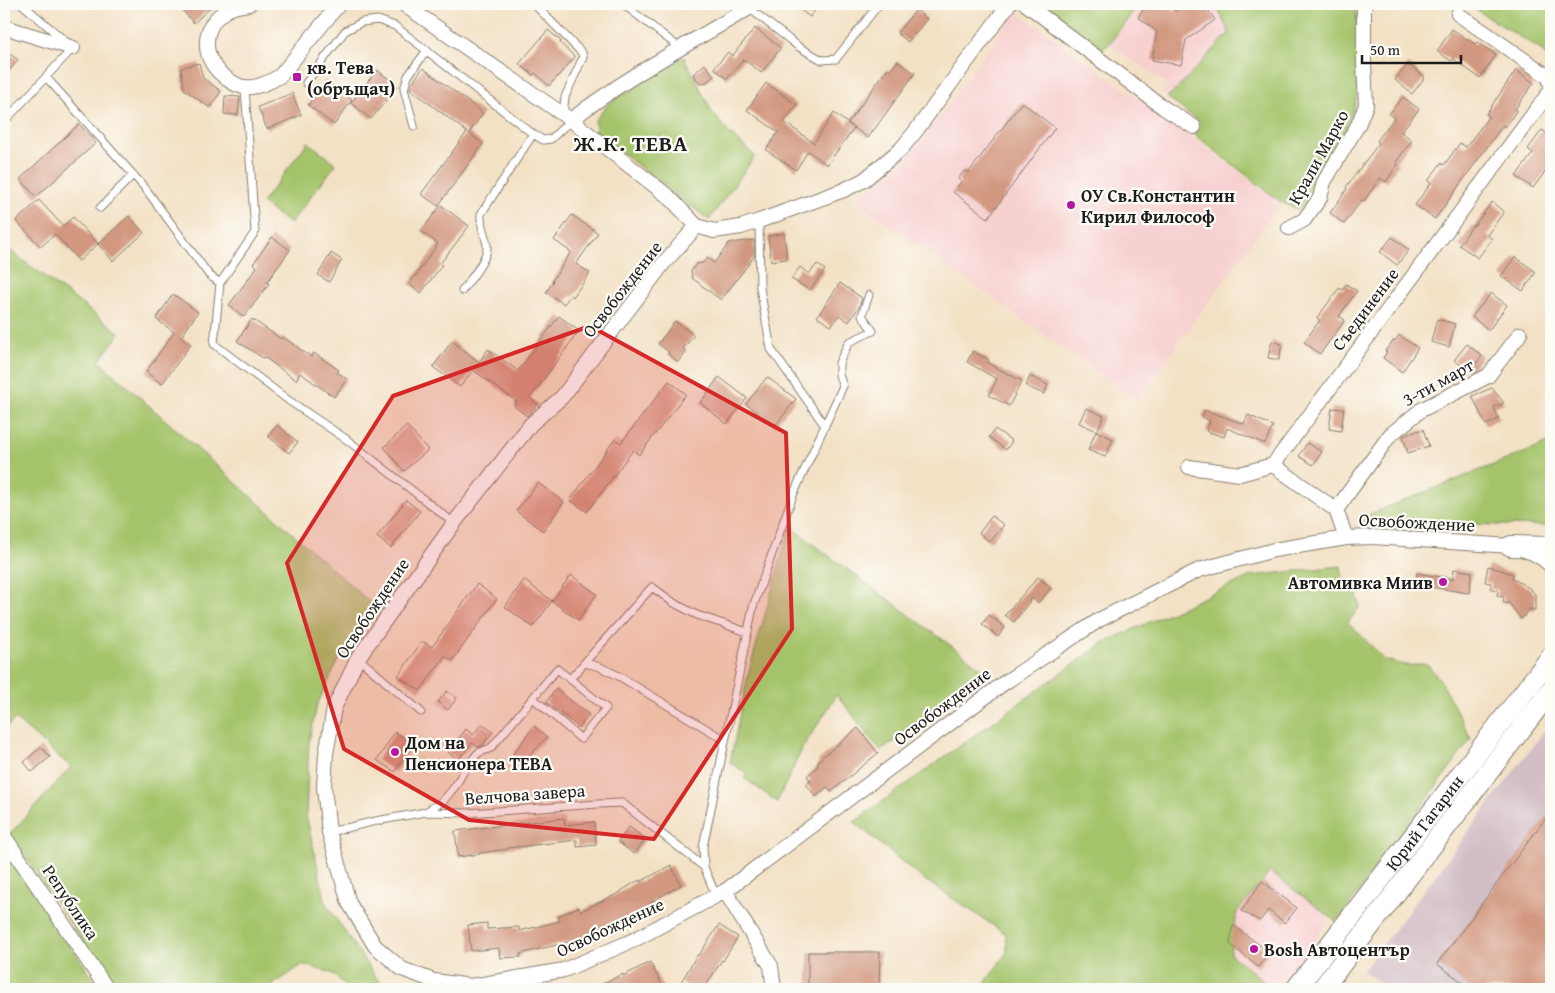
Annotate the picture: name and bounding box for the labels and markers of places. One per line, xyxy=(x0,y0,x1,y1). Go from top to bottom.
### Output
place label: кв. Тева (обръщач) xyxy=(307,54,395,102)
marker: кв. Тева (обръщач) xyxy=(291,71,303,83)
place label: ОУ Св.Константин Кирил Философ xyxy=(1081,182,1235,230)
marker: ОУ Св.Константин Кирил Философ xyxy=(1065,199,1077,211)
place label: Автомивка Миив xyxy=(1288,569,1433,596)
marker: Автомивка Миив xyxy=(1437,576,1449,588)
place label: Дом на Пенсионера ТЕВА xyxy=(404,729,553,777)
marker: Дом на Пенсионера ТЕВА xyxy=(389,746,401,758)
place label: Bosh Автоцентър xyxy=(1264,936,1410,963)
marker: Bosh Автоцентър xyxy=(1248,943,1260,955)

